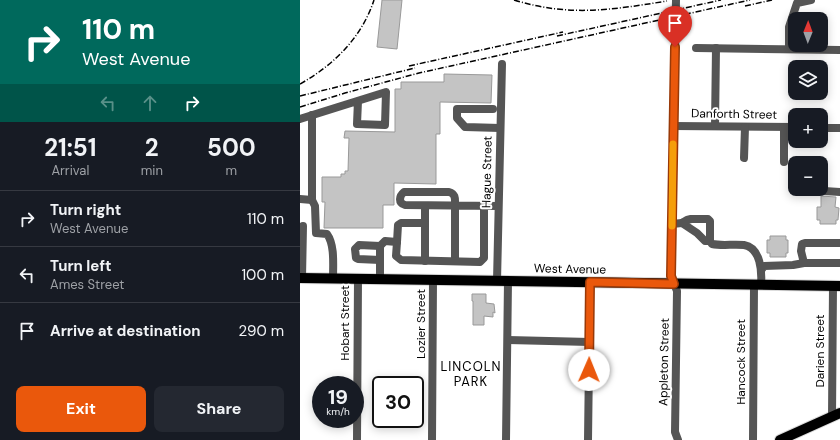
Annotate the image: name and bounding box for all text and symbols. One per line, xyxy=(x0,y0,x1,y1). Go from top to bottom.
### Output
pin xyxy=(658,6,692,47)
text: 110 m xyxy=(82,11,155,48)
icon: arrive xyxy=(664,12,686,34)
north arrow xyxy=(788,12,828,52)
map controls xyxy=(788,12,828,196)
icon: right xyxy=(16,16,68,68)
text: West Avenue xyxy=(82,47,190,71)
button: layers xyxy=(788,60,828,100)
icon: left xyxy=(97,92,119,114)
icon: ahead xyxy=(139,92,161,114)
icon: right xyxy=(181,92,203,114)
street label: Danforth Street xyxy=(691,105,777,123)
button: + xyxy=(788,108,828,148)
text: 21:51 xyxy=(44,132,97,163)
text: 2 xyxy=(145,132,159,163)
text: 500 xyxy=(207,132,256,163)
street label: Hague Street xyxy=(478,135,496,208)
button: − xyxy=(788,156,828,196)
text: Arrival xyxy=(51,162,89,179)
text: min xyxy=(141,162,163,179)
text: m xyxy=(226,162,237,179)
text: Turn right xyxy=(50,200,121,220)
icon: right xyxy=(16,208,38,230)
text: 110 m xyxy=(247,209,284,229)
text: West Avenue xyxy=(50,220,128,237)
text: Turn left xyxy=(50,256,111,276)
street label: West Avenue xyxy=(534,260,606,278)
icon: left xyxy=(16,264,38,286)
text: 100 m xyxy=(241,265,284,285)
text: Ames Street xyxy=(50,276,124,293)
street label: Hobart Street xyxy=(337,285,353,361)
street label: Lozier Street xyxy=(413,289,429,359)
street label: Darien Street xyxy=(812,314,828,388)
street label: Appleton Street xyxy=(655,318,673,406)
street label: Hancock Street xyxy=(733,319,749,405)
icon: arrive xyxy=(16,320,38,342)
text: Arrive at destination xyxy=(50,321,201,341)
text: 290 m xyxy=(238,321,284,341)
position arrow xyxy=(568,349,610,391)
district label: LINCOLN PARK xyxy=(440,358,502,390)
speed limit sign: 30 xyxy=(372,376,424,428)
text: 19 xyxy=(328,384,348,410)
button: Exit xyxy=(16,386,146,432)
button: Share xyxy=(154,386,284,432)
text: km/h xyxy=(326,405,350,418)

